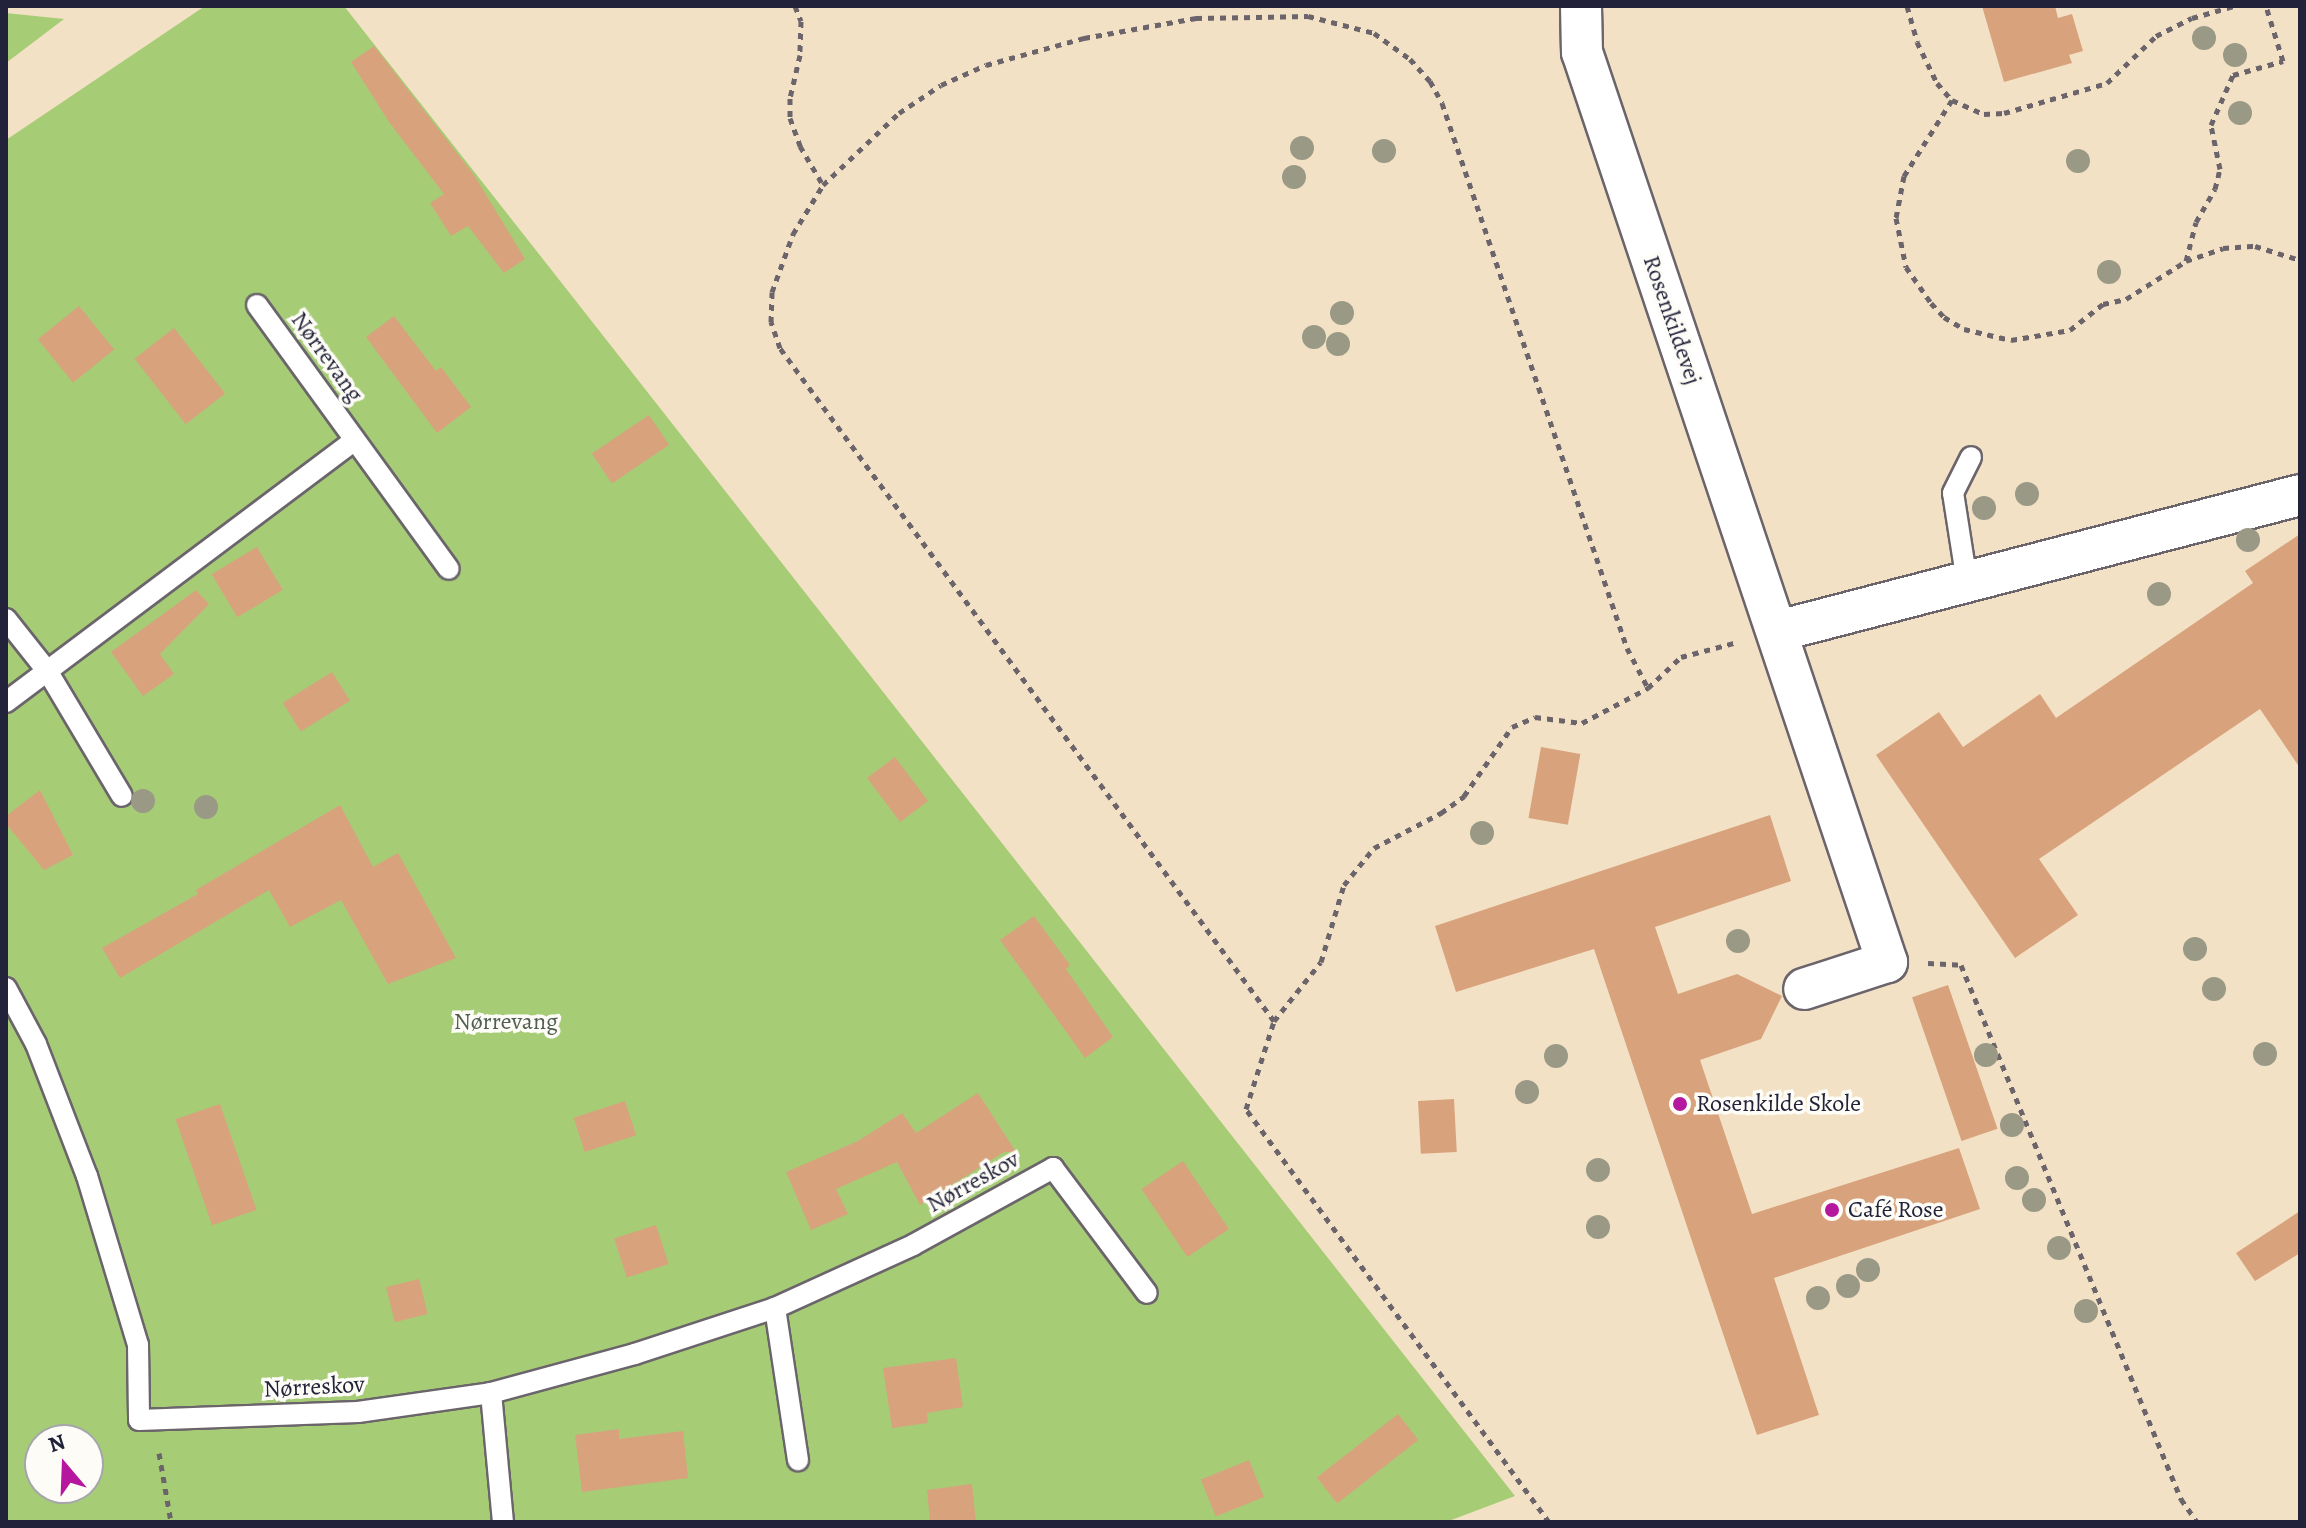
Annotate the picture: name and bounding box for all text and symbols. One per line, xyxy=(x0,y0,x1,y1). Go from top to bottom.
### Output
street label: Rosenkildevej xyxy=(1636,252,1708,388)
street label: Nørrevang xyxy=(285,306,369,408)
park label: Nørrevang xyxy=(454,1008,558,1036)
place label: Rosenkilde Skole xyxy=(1696,1090,1861,1118)
marker: Rosenkilde Skole xyxy=(1671,1095,1689,1113)
street label: Nørreskov xyxy=(922,1145,1024,1219)
place label: Café Rose xyxy=(1848,1196,1943,1224)
marker: Café Rose xyxy=(1823,1201,1841,1219)
street label: Nørreskov xyxy=(263,1370,365,1404)
north arrow xyxy=(24,1424,104,1504)
text: N xyxy=(44,1426,69,1460)

